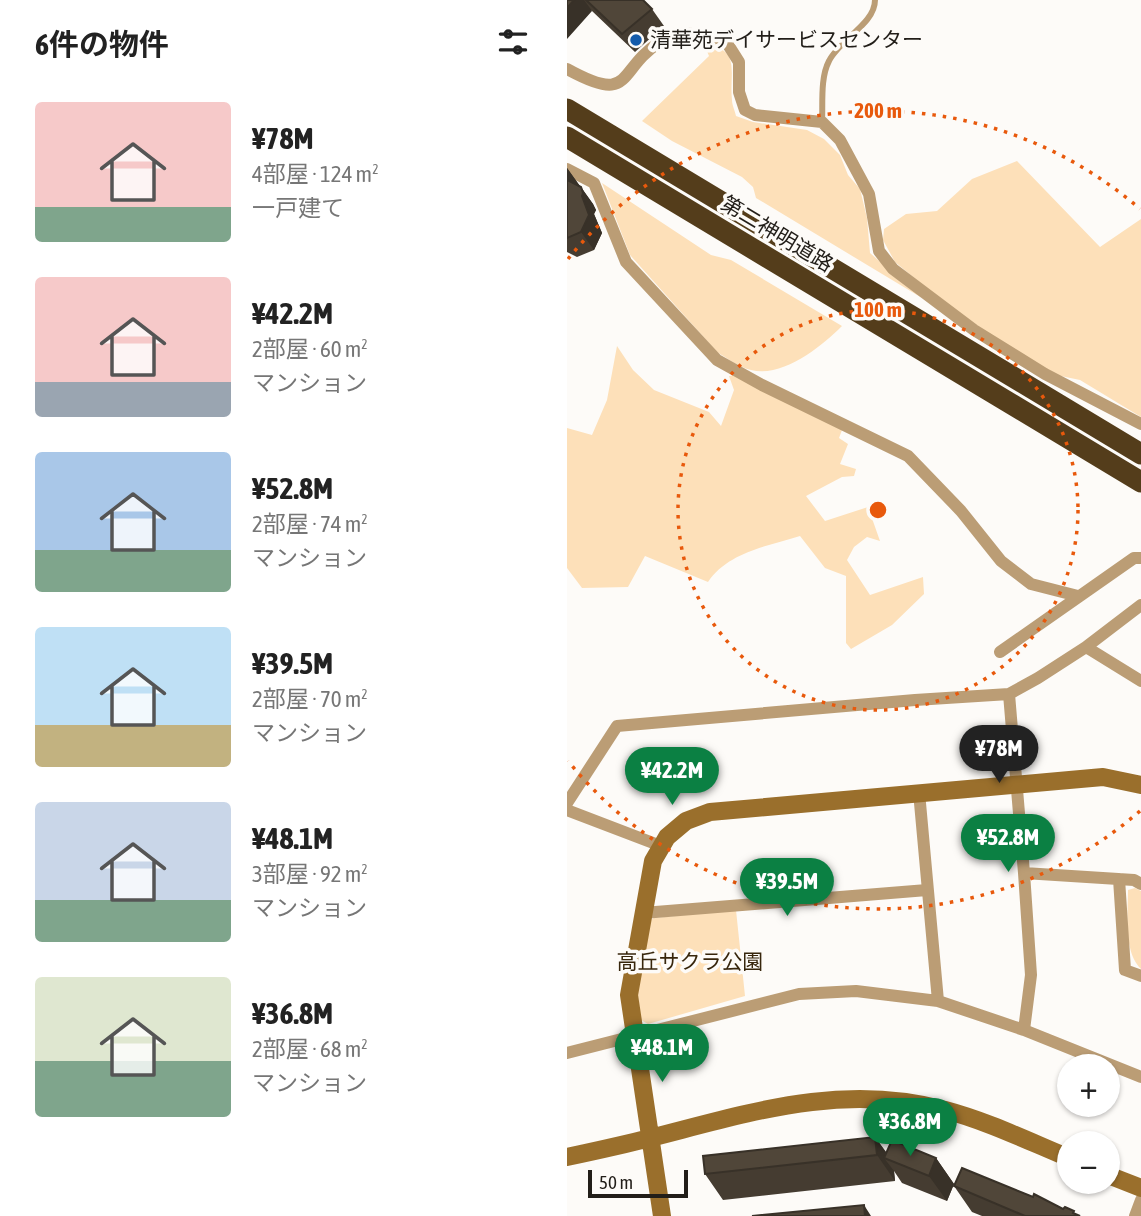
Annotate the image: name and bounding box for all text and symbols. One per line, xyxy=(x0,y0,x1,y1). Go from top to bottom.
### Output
icon: filters xyxy=(494,23,532,61)
text: 6件の物件 xyxy=(35,27,169,61)
place label: 清華苑デイサービスセンター xyxy=(650,27,923,51)
marker: 清華苑デイサービスセンター xyxy=(628,32,644,48)
text: 200 m xyxy=(854,98,902,122)
text: ¥78M xyxy=(252,121,314,155)
icon: home xyxy=(91,130,175,214)
text: 4部屋 · 124 m² xyxy=(252,161,379,187)
street label: 第二神明道路 xyxy=(717,190,838,276)
text: 一戸建て xyxy=(252,195,344,221)
text: ¥42.2M xyxy=(252,296,333,330)
text: 100 m xyxy=(854,297,902,321)
icon: home xyxy=(91,305,175,389)
text: 2部屋 · 60 m² xyxy=(252,336,368,362)
text: マンション xyxy=(252,370,367,396)
text: ¥52.8M xyxy=(252,471,333,505)
icon: home xyxy=(91,480,175,564)
centre of rings xyxy=(866,498,890,522)
text: 2部屋 · 74 m² xyxy=(252,511,368,537)
text: マンション xyxy=(252,545,367,571)
text: ¥39.5M xyxy=(252,646,333,680)
icon: home xyxy=(91,655,175,739)
text: 2部屋 · 70 m² xyxy=(252,686,368,712)
text: マンション xyxy=(252,720,367,746)
pin: ¥78M xyxy=(958,726,1040,785)
text: ¥78M xyxy=(975,735,1023,761)
pin: ¥42.2M xyxy=(615,748,729,807)
text: ¥42.2M xyxy=(641,757,703,783)
pin: ¥52.8M xyxy=(951,814,1065,874)
text: ¥48.1M xyxy=(252,821,333,855)
text: ¥52.8M xyxy=(977,824,1039,850)
icon: home xyxy=(91,830,175,914)
pin: ¥39.5M xyxy=(730,858,844,918)
text: 3部屋 · 92 m² xyxy=(252,861,368,887)
text: ¥39.5M xyxy=(756,868,818,894)
text: マンション xyxy=(252,895,367,921)
park label: 高丘サクラ公園 xyxy=(617,949,764,973)
text: ¥36.8M xyxy=(252,996,333,1030)
icon: home xyxy=(91,1005,175,1089)
pin: ¥48.1M xyxy=(605,1024,719,1084)
text: ¥48.1M xyxy=(631,1034,693,1060)
text: 2部屋 · 68 m² xyxy=(252,1036,368,1062)
map controls xyxy=(1057,1054,1120,1194)
button: + xyxy=(1057,1054,1120,1117)
text: マンション xyxy=(252,1070,367,1096)
pin: ¥36.8M xyxy=(853,1098,967,1158)
text: ¥36.8M xyxy=(879,1108,941,1134)
button: − xyxy=(1057,1131,1120,1194)
scale bar xyxy=(588,1167,688,1199)
text: 50 m xyxy=(599,1171,633,1193)

